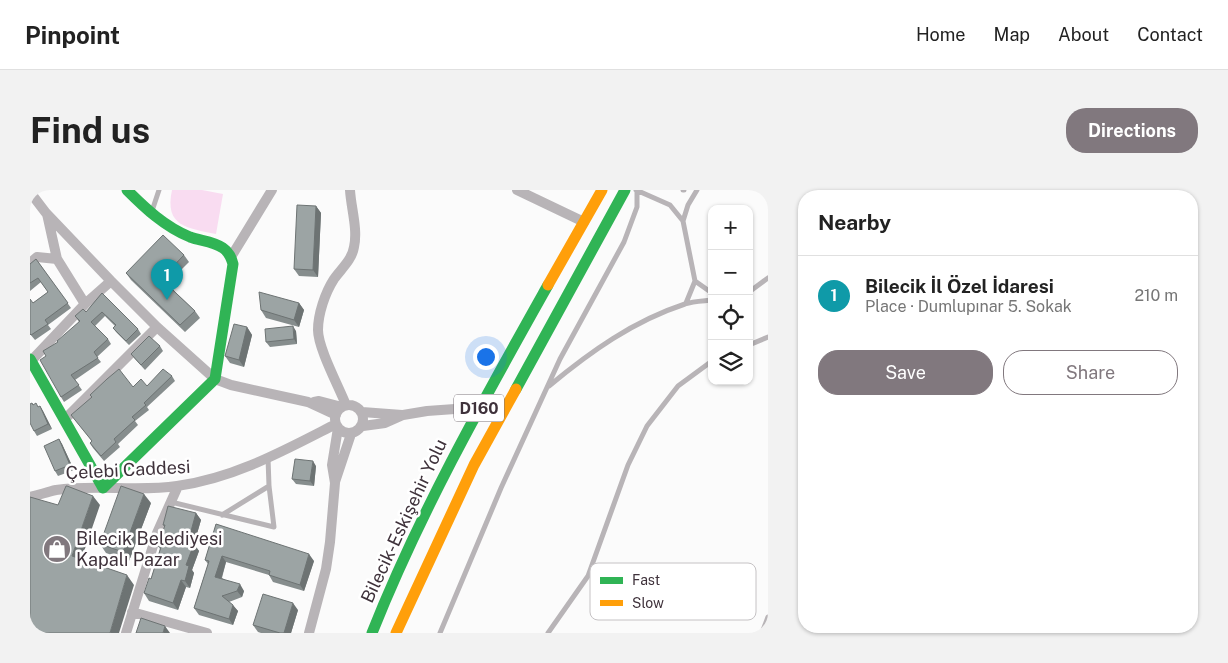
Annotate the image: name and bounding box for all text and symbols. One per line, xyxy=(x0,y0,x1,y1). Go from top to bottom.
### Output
text: Pinpoint xyxy=(25,21,120,49)
text: Home xyxy=(916,24,966,45)
text: Map xyxy=(994,24,1030,45)
text: About xyxy=(1058,24,1109,45)
text: Contact xyxy=(1137,24,1203,45)
button: Directions xyxy=(1066,108,1198,153)
text: Find us xyxy=(30,110,150,151)
map controls xyxy=(708,205,753,385)
button: + xyxy=(708,205,753,250)
text: Nearby xyxy=(818,210,891,235)
button: − xyxy=(708,250,753,295)
pin: 1 xyxy=(151,259,183,300)
text: Bilecik İl Özel İdaresi xyxy=(865,275,1054,297)
text: 1 xyxy=(831,286,837,305)
text: 210 m xyxy=(1134,286,1178,305)
button: locate xyxy=(708,295,753,340)
text: Place · Dumlupınar 5. Sokak xyxy=(865,297,1072,316)
button: layers xyxy=(708,340,753,385)
your location xyxy=(473,344,499,370)
button: Save xyxy=(818,350,993,395)
button: Share xyxy=(1003,350,1178,395)
road number: D160 xyxy=(454,394,504,422)
street label: Bilecik-Eskişehir Yolu xyxy=(356,436,451,606)
street label: Çelebi Caddesi xyxy=(65,456,191,483)
place label: Bilecik Belediyesi Kapalı Pazar xyxy=(76,528,223,570)
shop icon: Bilecik Belediyesi Kapalı Pazar xyxy=(42,534,72,564)
legend xyxy=(590,563,756,620)
text: Fast xyxy=(632,572,660,588)
text: Slow xyxy=(632,595,664,611)

